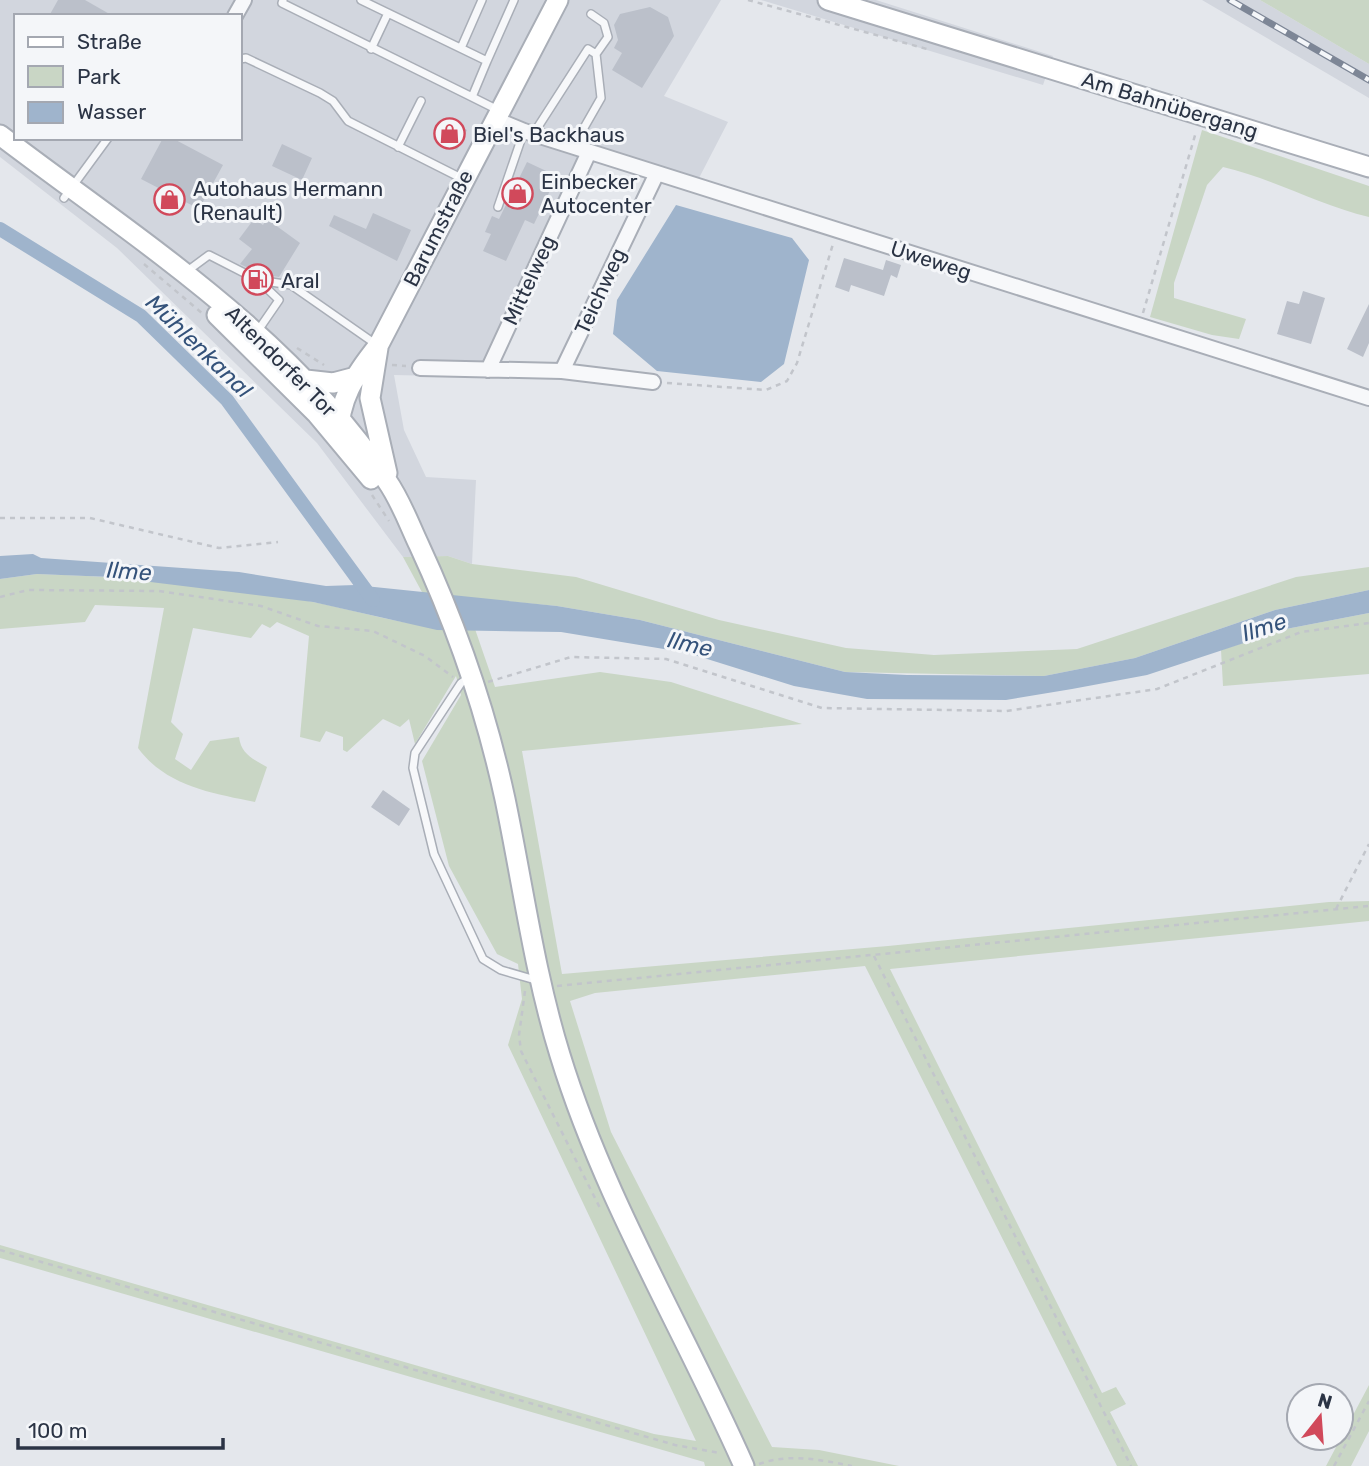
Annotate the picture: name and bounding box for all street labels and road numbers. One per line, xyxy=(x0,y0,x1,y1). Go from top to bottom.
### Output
street label: Am Bahnübergang xyxy=(1079,66,1261,144)
street label: Barumstraße xyxy=(398,166,478,290)
street label: Mittelweg xyxy=(497,231,561,329)
street label: Uweweg xyxy=(887,235,975,285)
street label: Teichweg xyxy=(569,244,631,338)
street label: Altendorfer Tor xyxy=(220,300,342,422)

